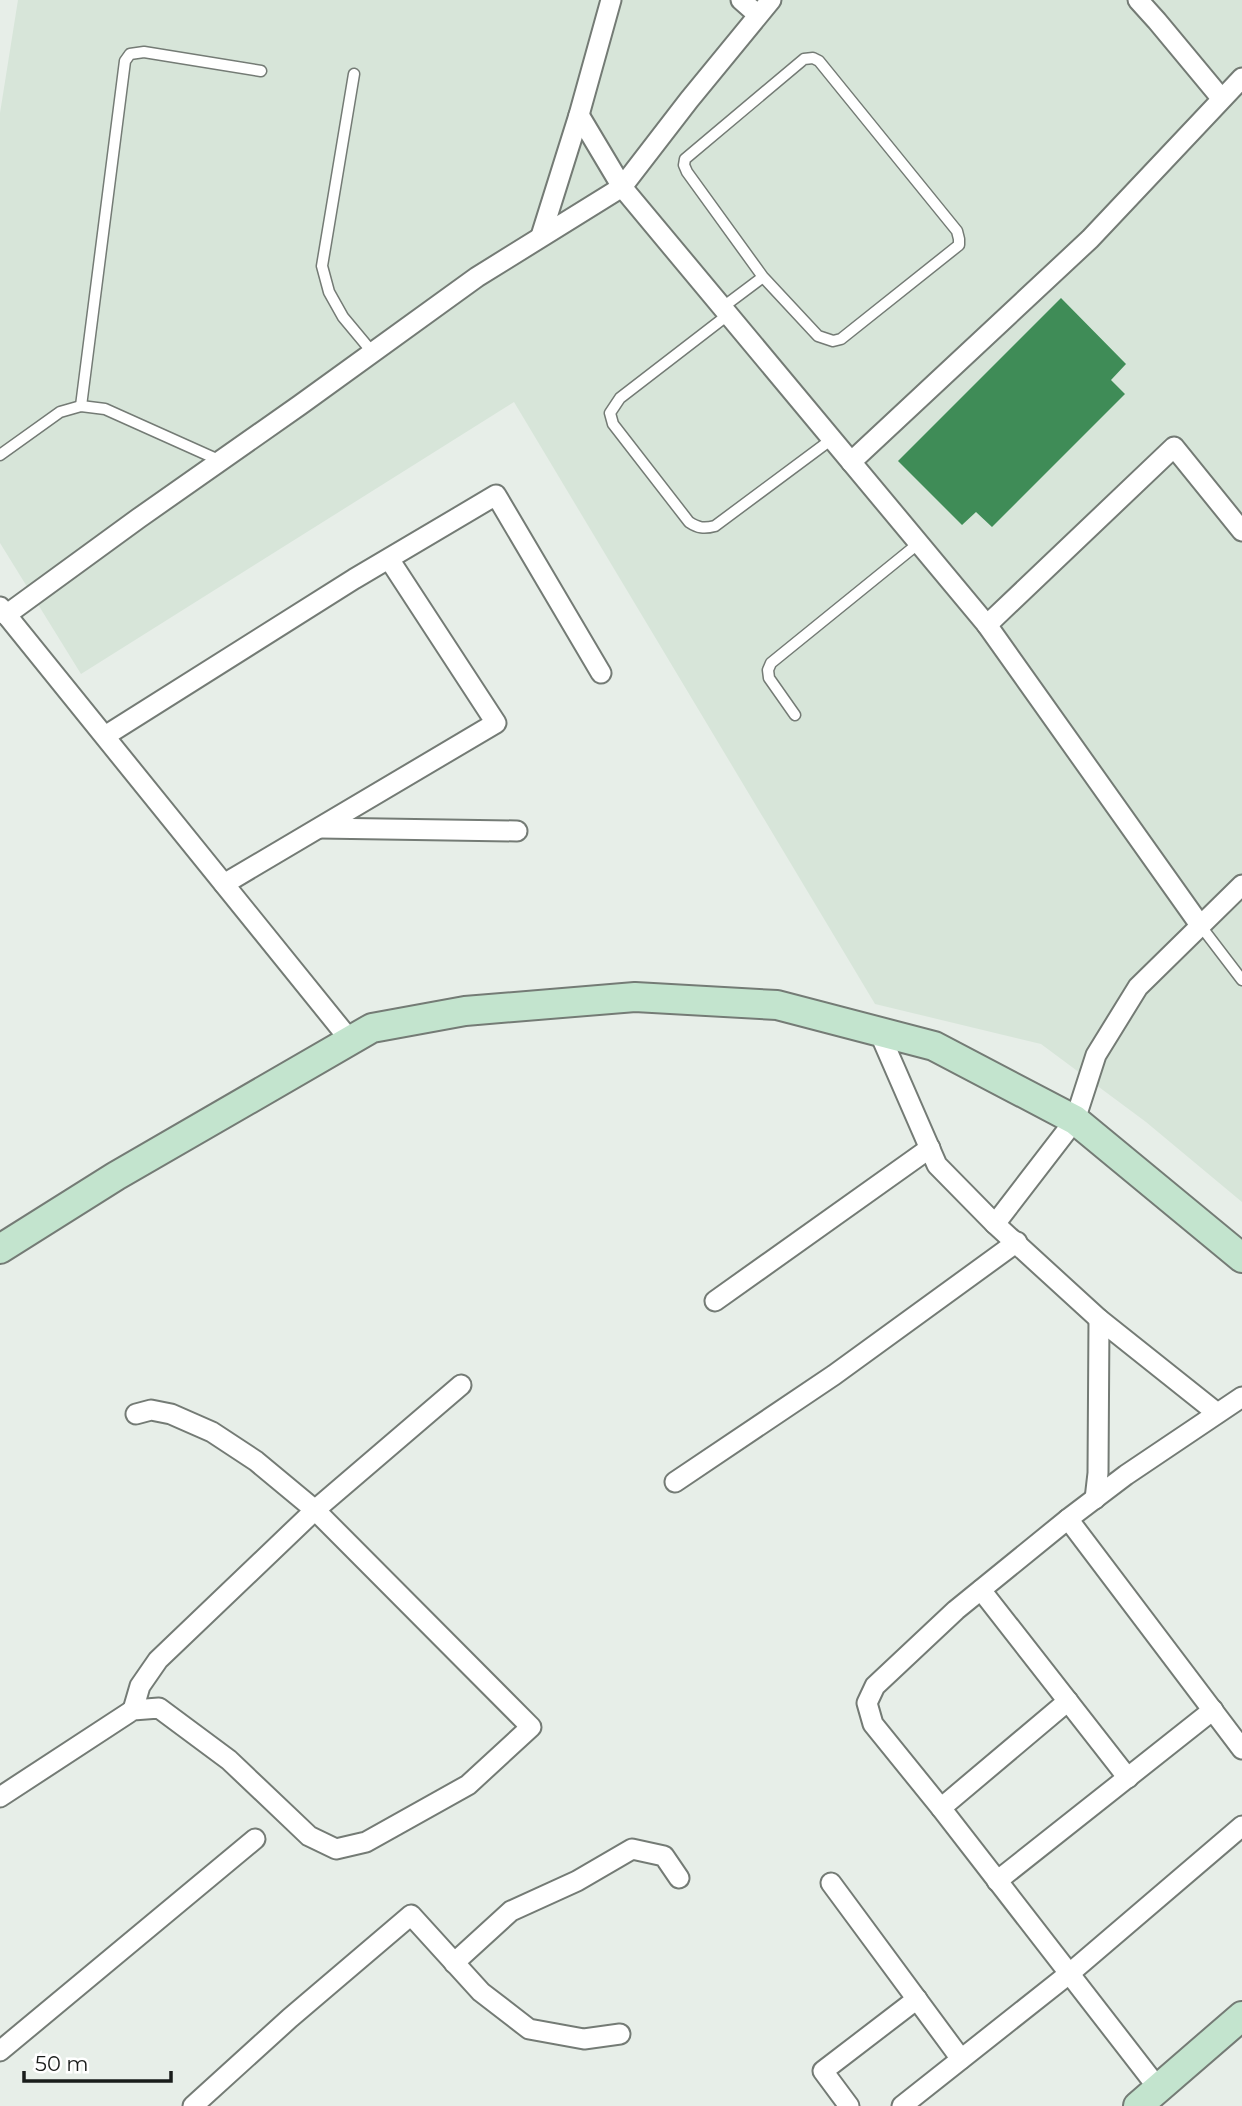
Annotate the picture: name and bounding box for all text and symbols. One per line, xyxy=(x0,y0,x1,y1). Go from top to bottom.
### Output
scale bar xyxy=(24,2039,172,2084)
text: 50 m xyxy=(35,2051,89,2076)

